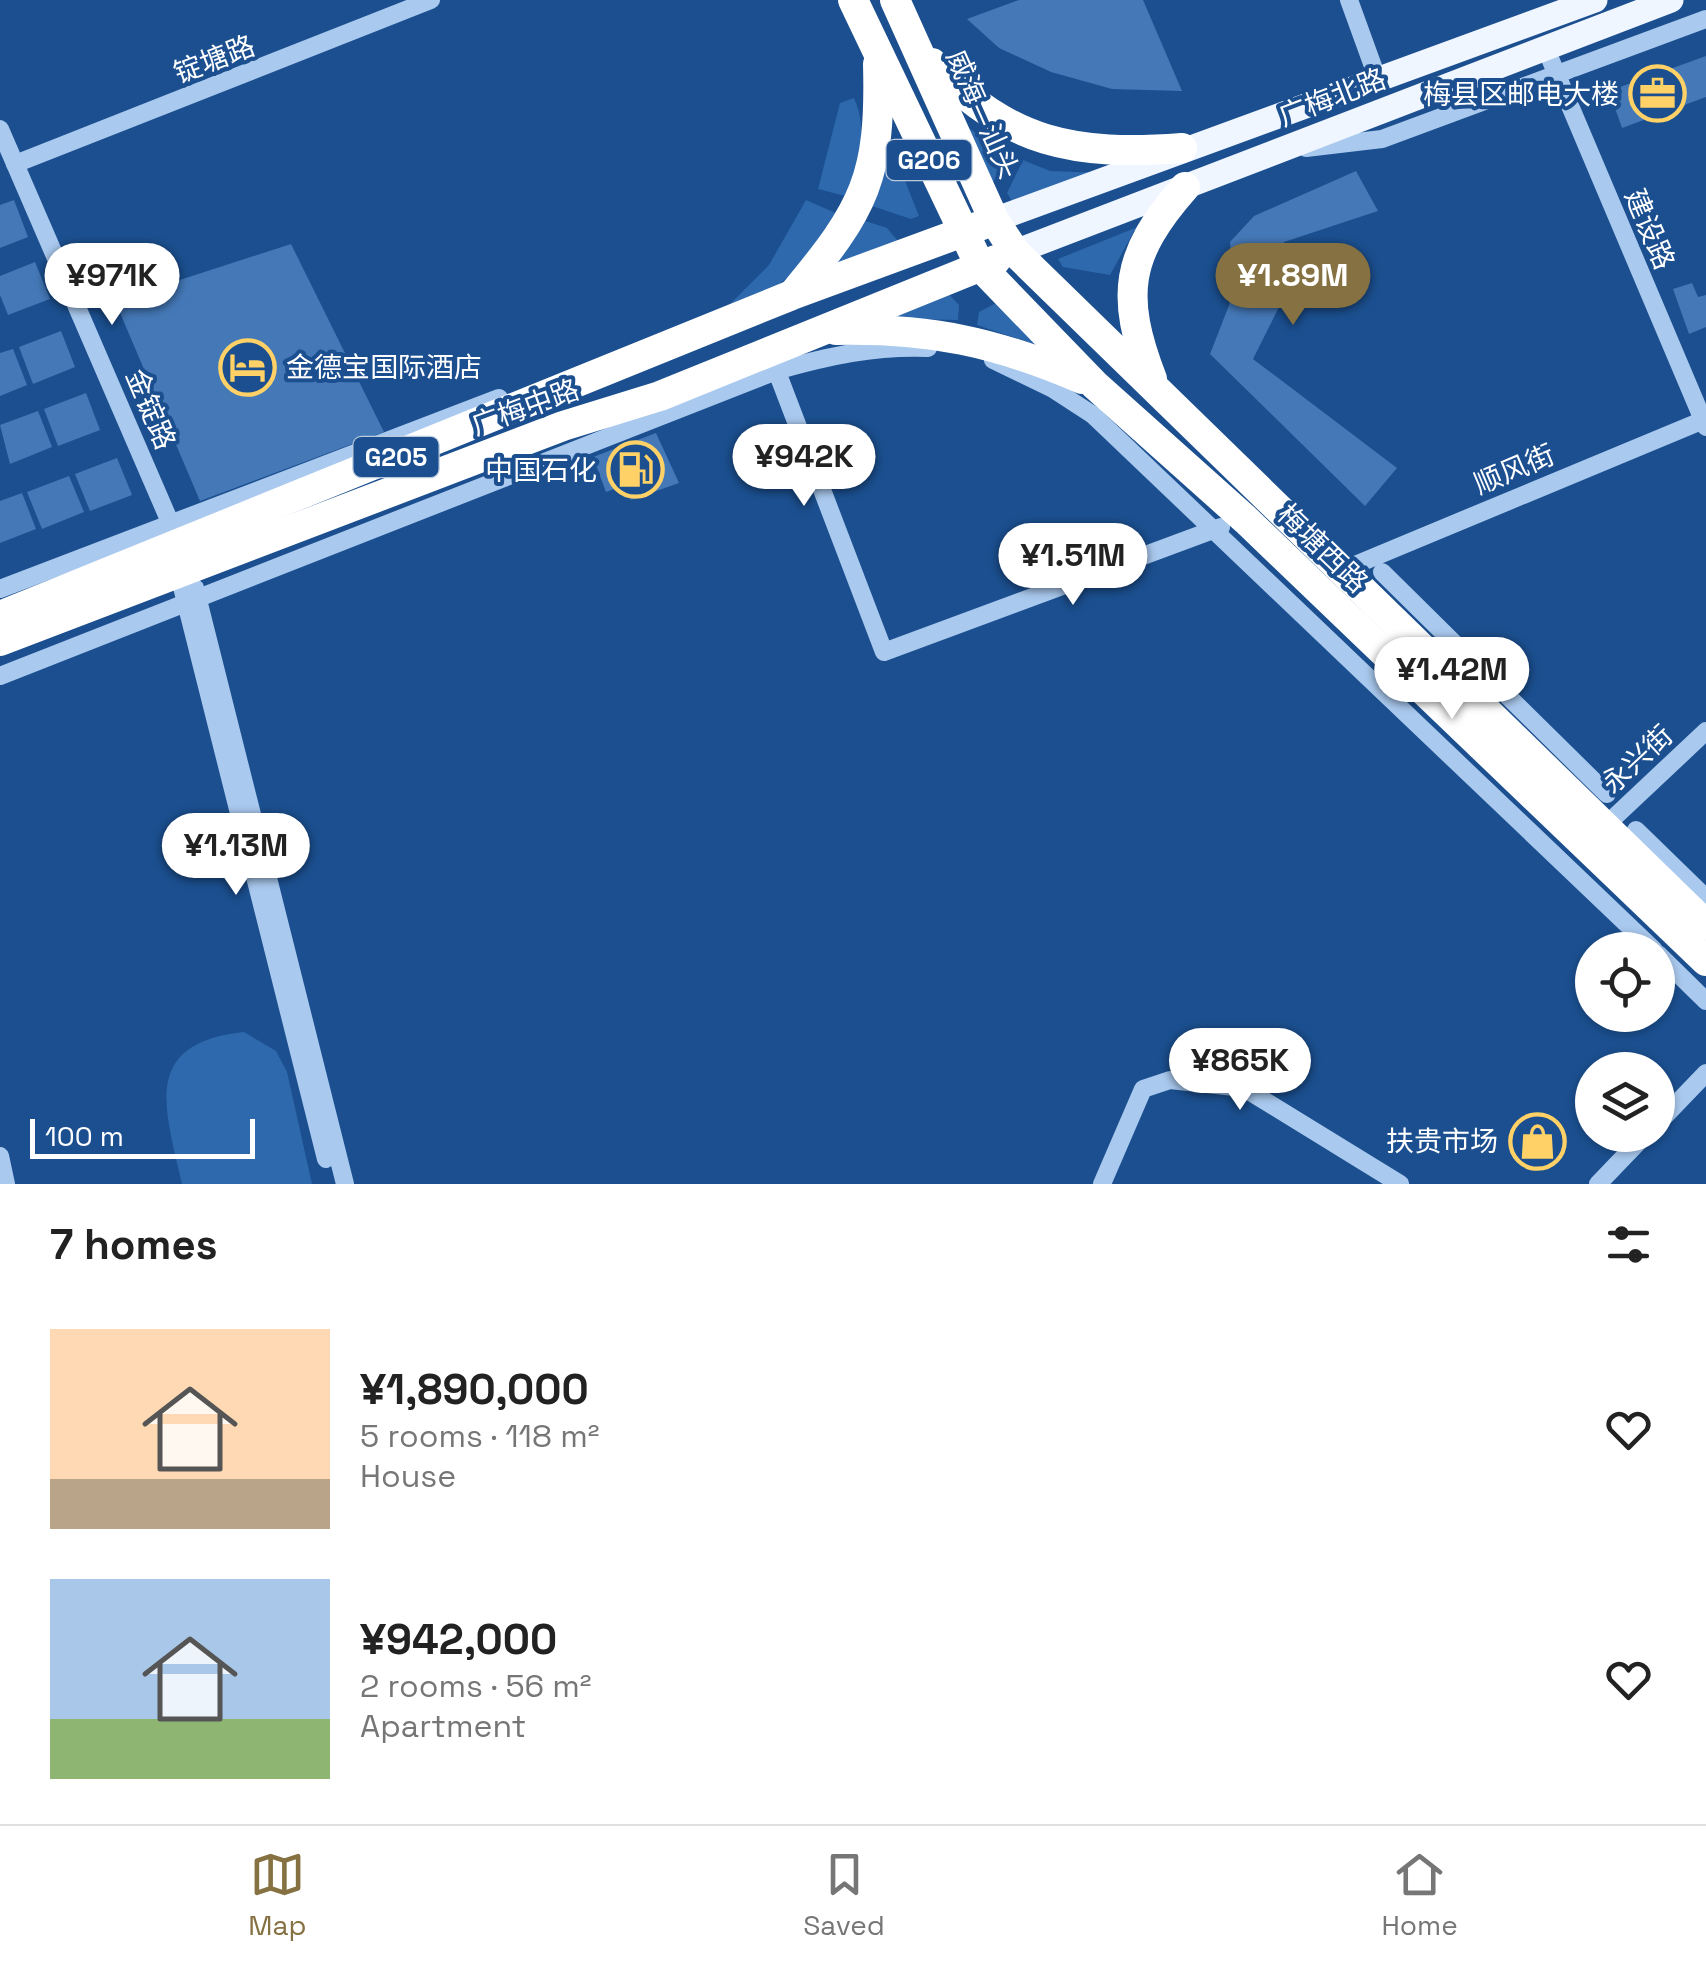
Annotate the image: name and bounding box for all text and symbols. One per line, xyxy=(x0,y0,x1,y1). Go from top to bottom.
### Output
street label: 锭塘路 xyxy=(168,27,260,91)
street label: 威海—汕头 xyxy=(939,44,1027,184)
street label: 广梅北路 xyxy=(1273,60,1391,134)
office icon: 梅县区邮电大楼 xyxy=(1628,64,1688,124)
place label: 梅县区邮电大楼 xyxy=(1423,76,1619,112)
road number: G206 xyxy=(886,140,972,180)
street label: 建设路 xyxy=(1617,183,1683,275)
pin: ¥971K xyxy=(42,243,182,328)
pin: ¥1.89M xyxy=(1212,243,1374,328)
text: ¥971K xyxy=(67,255,157,295)
text: ¥1.89M xyxy=(1237,255,1349,295)
hotel icon: 金德宝国际酒店 xyxy=(217,337,277,397)
place label: 金德宝国际酒店 xyxy=(286,349,482,385)
street label: 金锭路 xyxy=(118,363,184,455)
street label: 广梅中路 xyxy=(466,371,584,443)
pin: ¥942K xyxy=(734,424,874,509)
text: ¥942K xyxy=(754,436,854,476)
street label: 顺风街 xyxy=(1468,436,1560,502)
road number: G205 xyxy=(354,437,438,477)
fuel station icon: 中国石化 xyxy=(606,440,666,500)
place label: 中国石化 xyxy=(485,452,597,488)
street label: 梅塘西路 xyxy=(1270,496,1376,600)
pin: ¥1.51M xyxy=(992,523,1154,608)
text: ¥1.51M xyxy=(1020,535,1126,575)
pin: ¥1.42M xyxy=(1371,637,1533,722)
text: ¥1.42M xyxy=(1396,649,1508,689)
street label: 永兴街 xyxy=(1594,717,1680,801)
pin: ¥1.13M xyxy=(155,813,317,898)
text: ¥1.13M xyxy=(184,825,288,865)
map controls xyxy=(1575,932,1675,1152)
button: locate xyxy=(1575,932,1675,1032)
pin: ¥865K xyxy=(1170,1028,1310,1113)
text: ¥865K xyxy=(1191,1040,1289,1080)
button: layers xyxy=(1575,1052,1675,1152)
shop icon: 扶贵市场 xyxy=(1507,1111,1567,1171)
scale bar xyxy=(30,1114,255,1158)
text: 100 m xyxy=(45,1118,124,1154)
place label: 扶贵市场 xyxy=(1386,1123,1498,1159)
icon: filters xyxy=(1601,1217,1656,1272)
text: 7 homes xyxy=(50,1218,218,1271)
text: ¥1,890,000 xyxy=(360,1363,589,1416)
icon: home xyxy=(130,1369,250,1489)
icon: heart xyxy=(1601,1402,1656,1457)
text: 5 rooms · 118 m² xyxy=(360,1416,599,1456)
text: House xyxy=(360,1456,456,1496)
text: ¥942,000 xyxy=(360,1613,557,1666)
icon: home xyxy=(130,1619,250,1739)
icon: heart xyxy=(1601,1652,1656,1707)
text: 2 rooms · 56 m² xyxy=(360,1666,592,1706)
text: Apartment xyxy=(360,1706,526,1746)
tab: Map xyxy=(248,1847,307,1943)
tab: Saved xyxy=(803,1847,885,1943)
tab: Home xyxy=(1381,1847,1458,1943)

